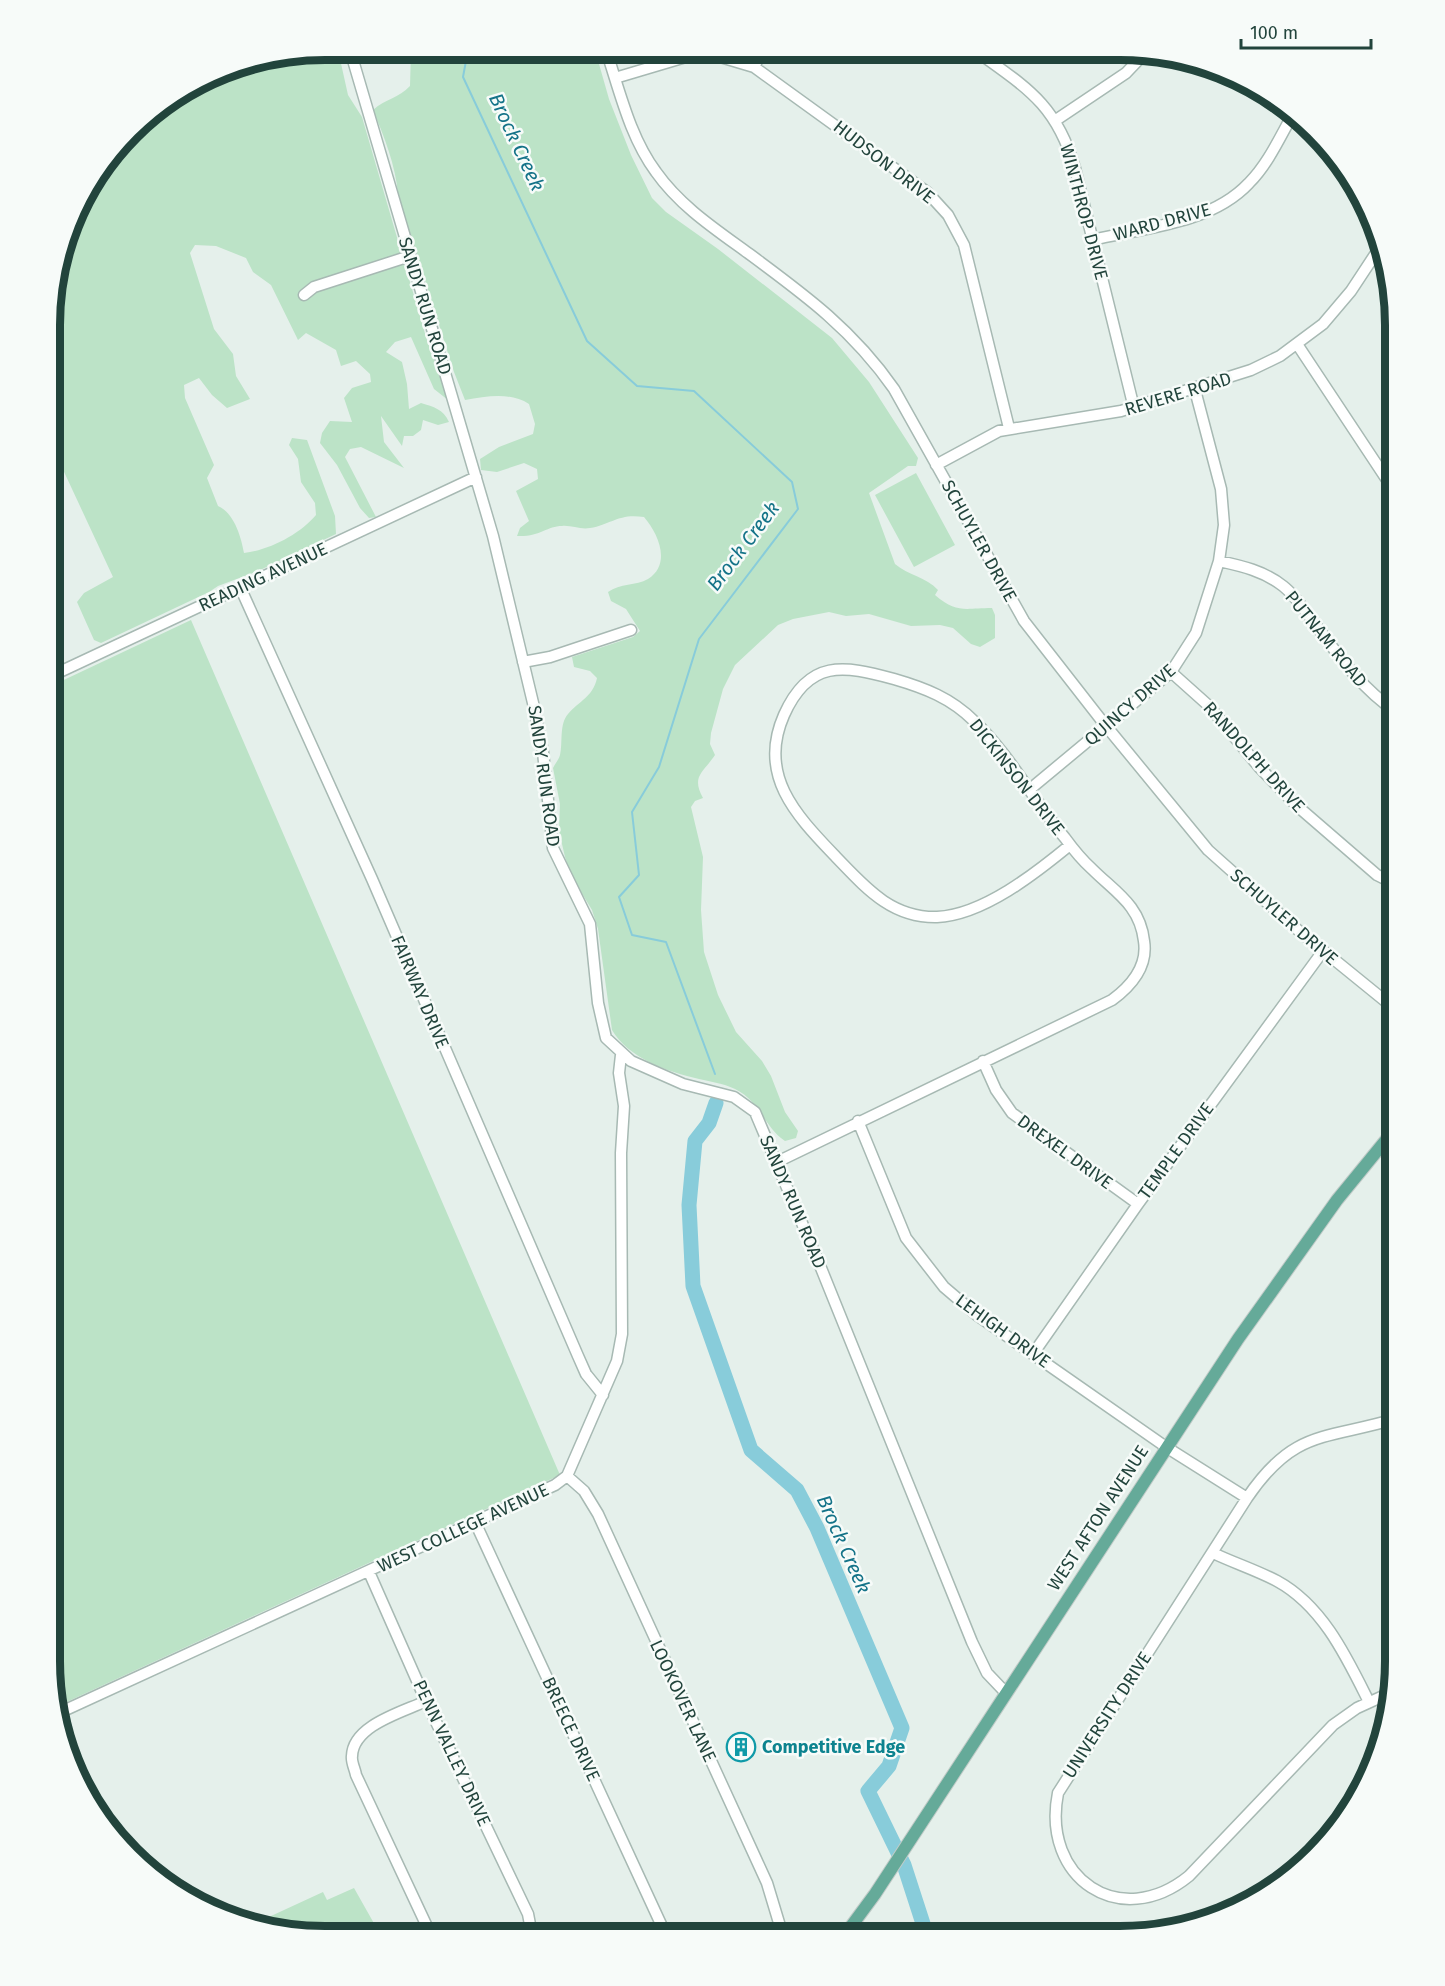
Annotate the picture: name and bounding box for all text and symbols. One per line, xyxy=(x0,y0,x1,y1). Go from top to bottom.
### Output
scale bar xyxy=(1241,12,1372,50)
text: 100 m xyxy=(1250,22,1298,44)
water label: Brock Creek xyxy=(484,89,550,195)
street label: HUDSON DRIVE xyxy=(829,116,939,208)
street label: WINTHROP DRIVE xyxy=(1055,142,1113,282)
street label: WARD DRIVE xyxy=(1111,198,1213,246)
street label: SANDY RUN ROAD xyxy=(394,235,456,377)
street label: REVERE ROAD xyxy=(1122,367,1234,421)
street label: SCHUYLER DRIVE xyxy=(936,476,1022,606)
water label: Brock Creek xyxy=(702,497,784,595)
street label: READING AVENUE xyxy=(195,538,331,616)
street label: PUTNAM ROAD xyxy=(1280,586,1372,692)
street label: QUINCY DRIVE xyxy=(1080,659,1180,751)
street label: RANDOLPH DRIVE xyxy=(1199,697,1309,817)
street label: SANDY RUN ROAD xyxy=(523,704,565,848)
street label: DICKINSON DRIVE xyxy=(965,714,1069,840)
street label: SCHUYLER DRIVE xyxy=(1226,864,1342,970)
street label: FAIRWAY DRIVE xyxy=(386,932,454,1052)
street label: TEMPLE DRIVE xyxy=(1134,1098,1218,1204)
street label: DREXEL DRIVE xyxy=(1013,1110,1117,1194)
street label: SANDY RUN ROAD xyxy=(755,1132,831,1272)
street label: LEHIGH DRIVE xyxy=(951,1289,1055,1373)
street label: WEST AFTON AVENUE xyxy=(1043,1441,1153,1595)
street label: WEST COLLEGE AVENUE xyxy=(374,1479,552,1577)
water label: Brock Creek xyxy=(812,1491,876,1597)
street label: LOOKOVER LANE xyxy=(645,1636,721,1766)
street label: UNIVERSITY DRIVE xyxy=(1058,1648,1156,1782)
street label: BREECE DRIVE xyxy=(537,1673,605,1785)
street label: PENN VALLEY DRIVE xyxy=(408,1676,496,1830)
building icon: Competitive Edge xyxy=(725,1731,757,1763)
place label: Competitive Edge xyxy=(762,1736,905,1758)

